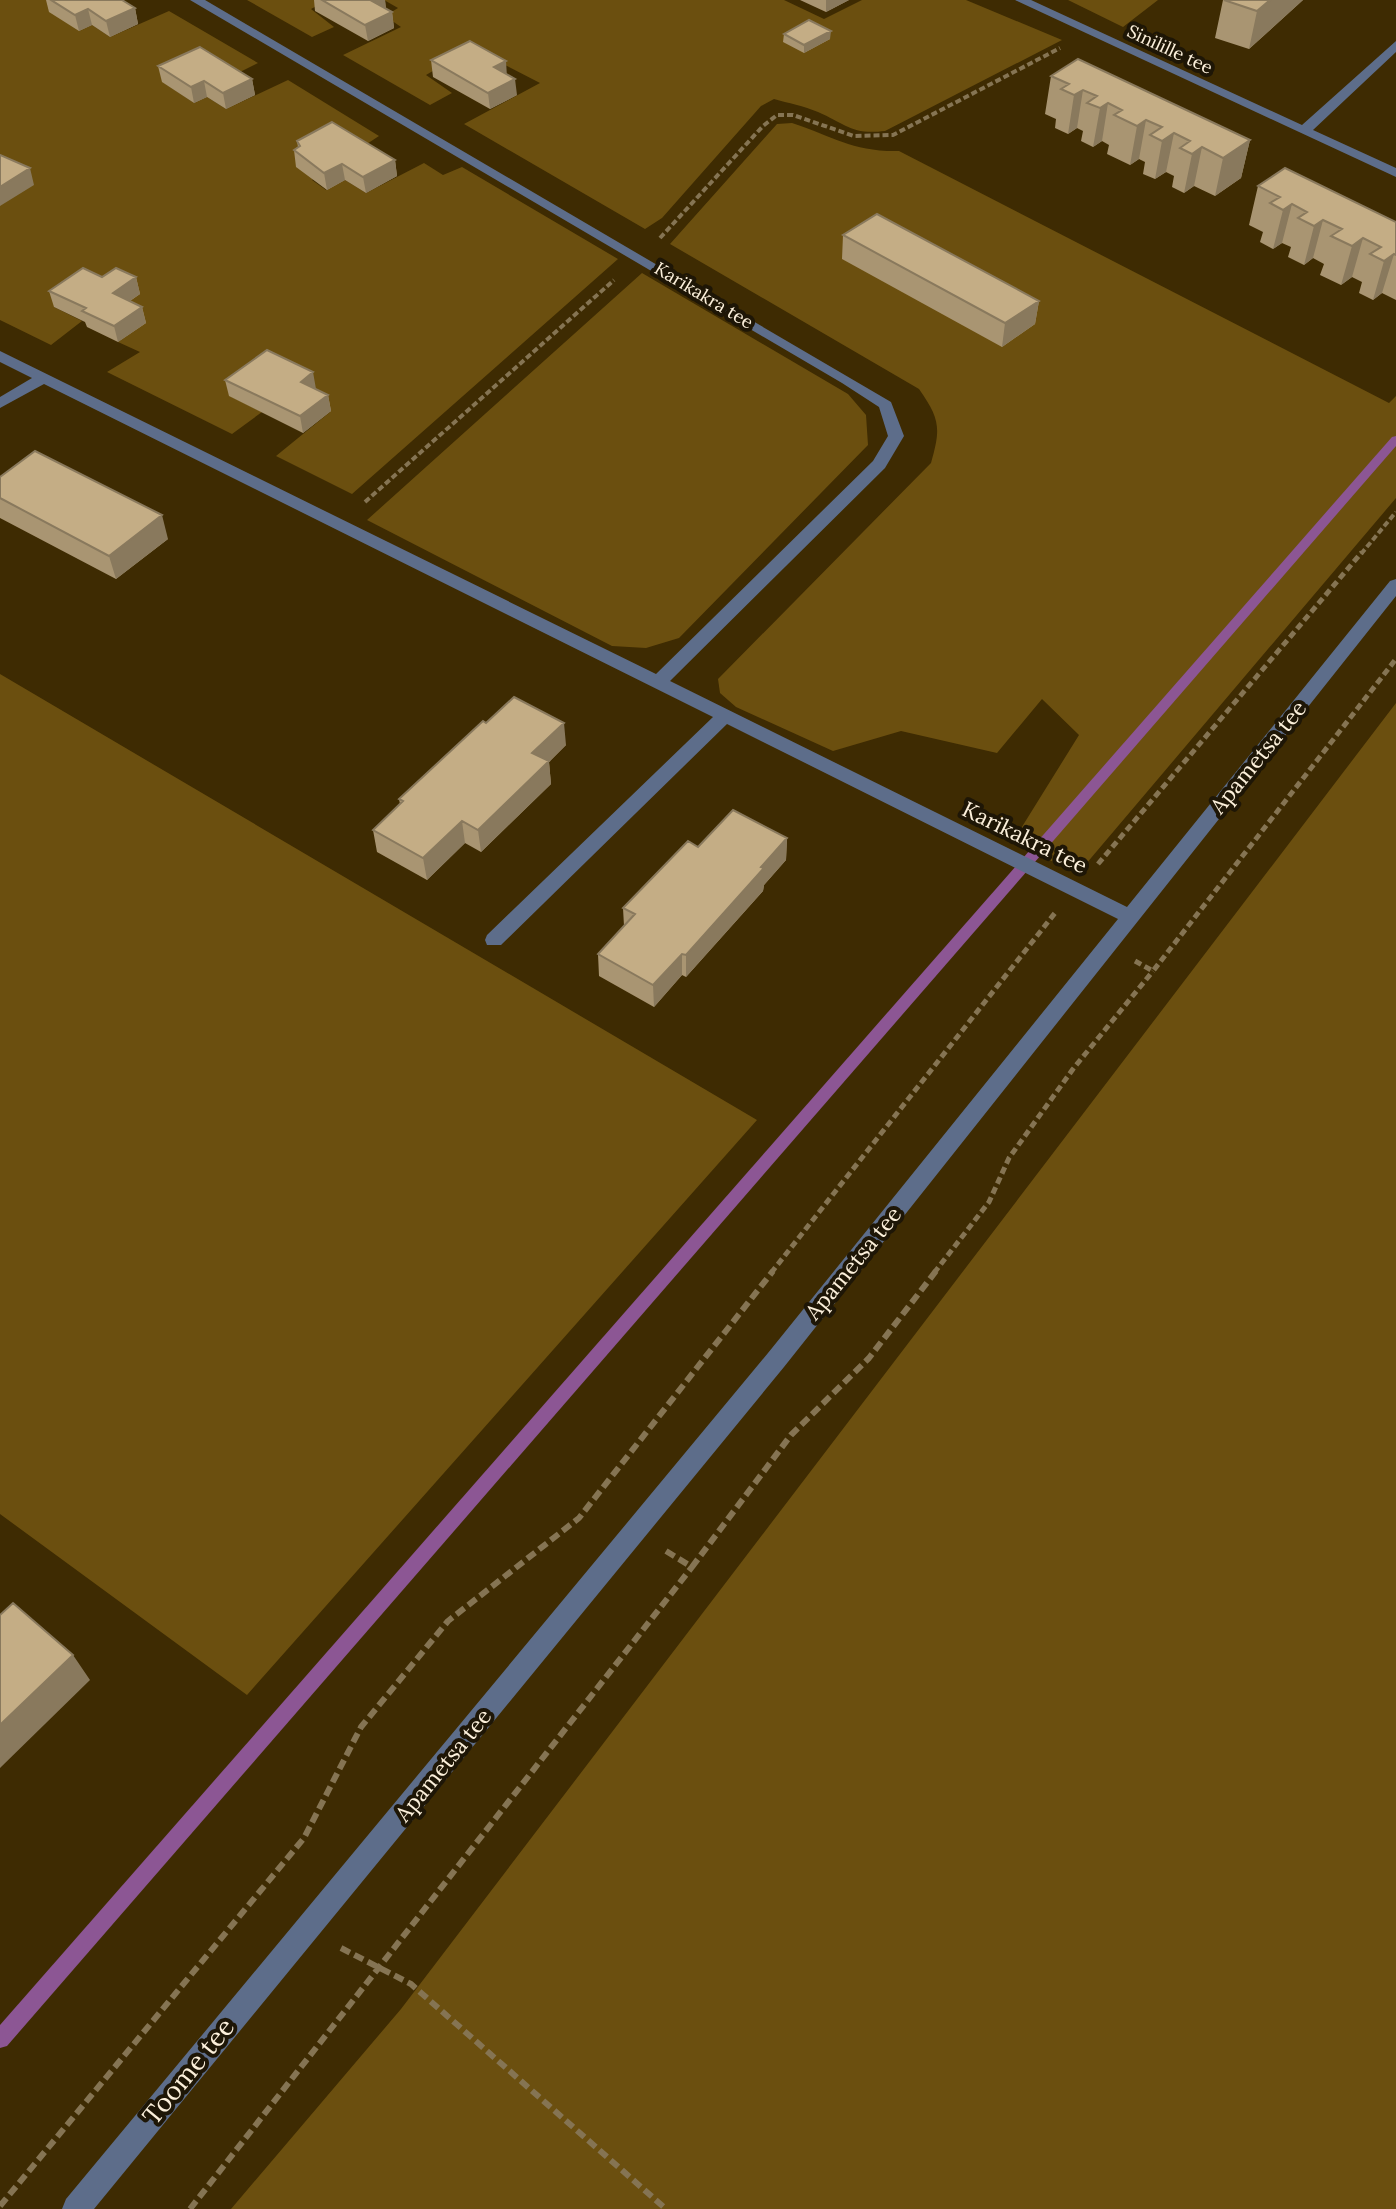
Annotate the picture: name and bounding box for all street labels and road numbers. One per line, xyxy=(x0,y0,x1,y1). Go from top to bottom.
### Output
street label: Sinilille tee xyxy=(1124,19,1217,79)
street label: Karikakra tee xyxy=(650,257,758,334)
street label: Apametsa tee xyxy=(1203,695,1312,820)
street label: Karikakra tee xyxy=(958,795,1092,879)
street label: Apametsa tee xyxy=(798,1201,907,1326)
street label: Apametsa tee xyxy=(388,1703,497,1828)
street label: Toome tee xyxy=(135,2011,241,2131)

